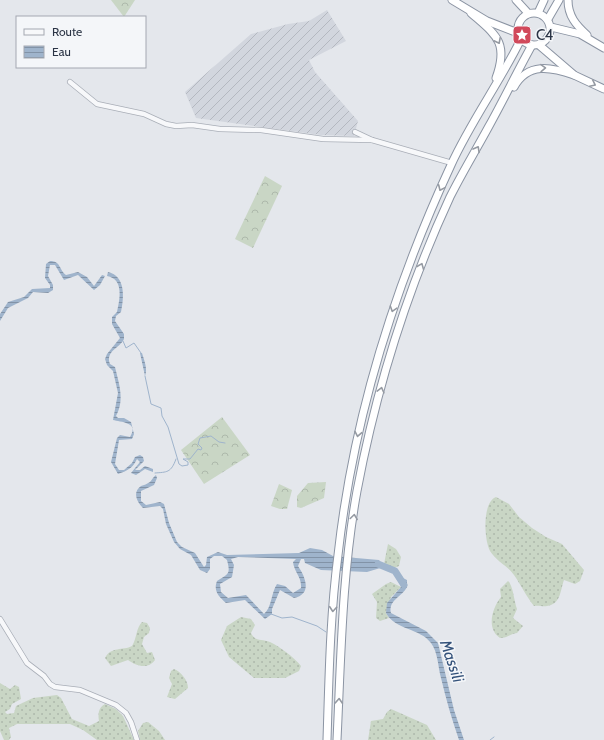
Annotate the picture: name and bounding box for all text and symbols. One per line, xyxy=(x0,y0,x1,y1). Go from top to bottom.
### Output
legend xyxy=(16,16,146,68)
text: Route xyxy=(52,24,82,39)
place icon: C4 xyxy=(511,24,533,46)
place label: C4 xyxy=(536,26,554,44)
one-way arrow xyxy=(493,36,501,44)
text: Eau xyxy=(52,44,71,59)
one-way arrow xyxy=(540,64,546,72)
one-way arrow xyxy=(588,79,596,87)
one-way arrow xyxy=(472,146,479,153)
one-way arrow xyxy=(438,184,446,192)
one-way arrow xyxy=(416,263,424,271)
one-way arrow xyxy=(389,305,398,312)
one-way arrow xyxy=(376,387,384,393)
one-way arrow xyxy=(355,431,363,437)
one-way arrow xyxy=(349,514,358,520)
one-way arrow xyxy=(328,606,337,613)
water label: Massili xyxy=(436,636,468,685)
one-way arrow xyxy=(335,698,343,704)

